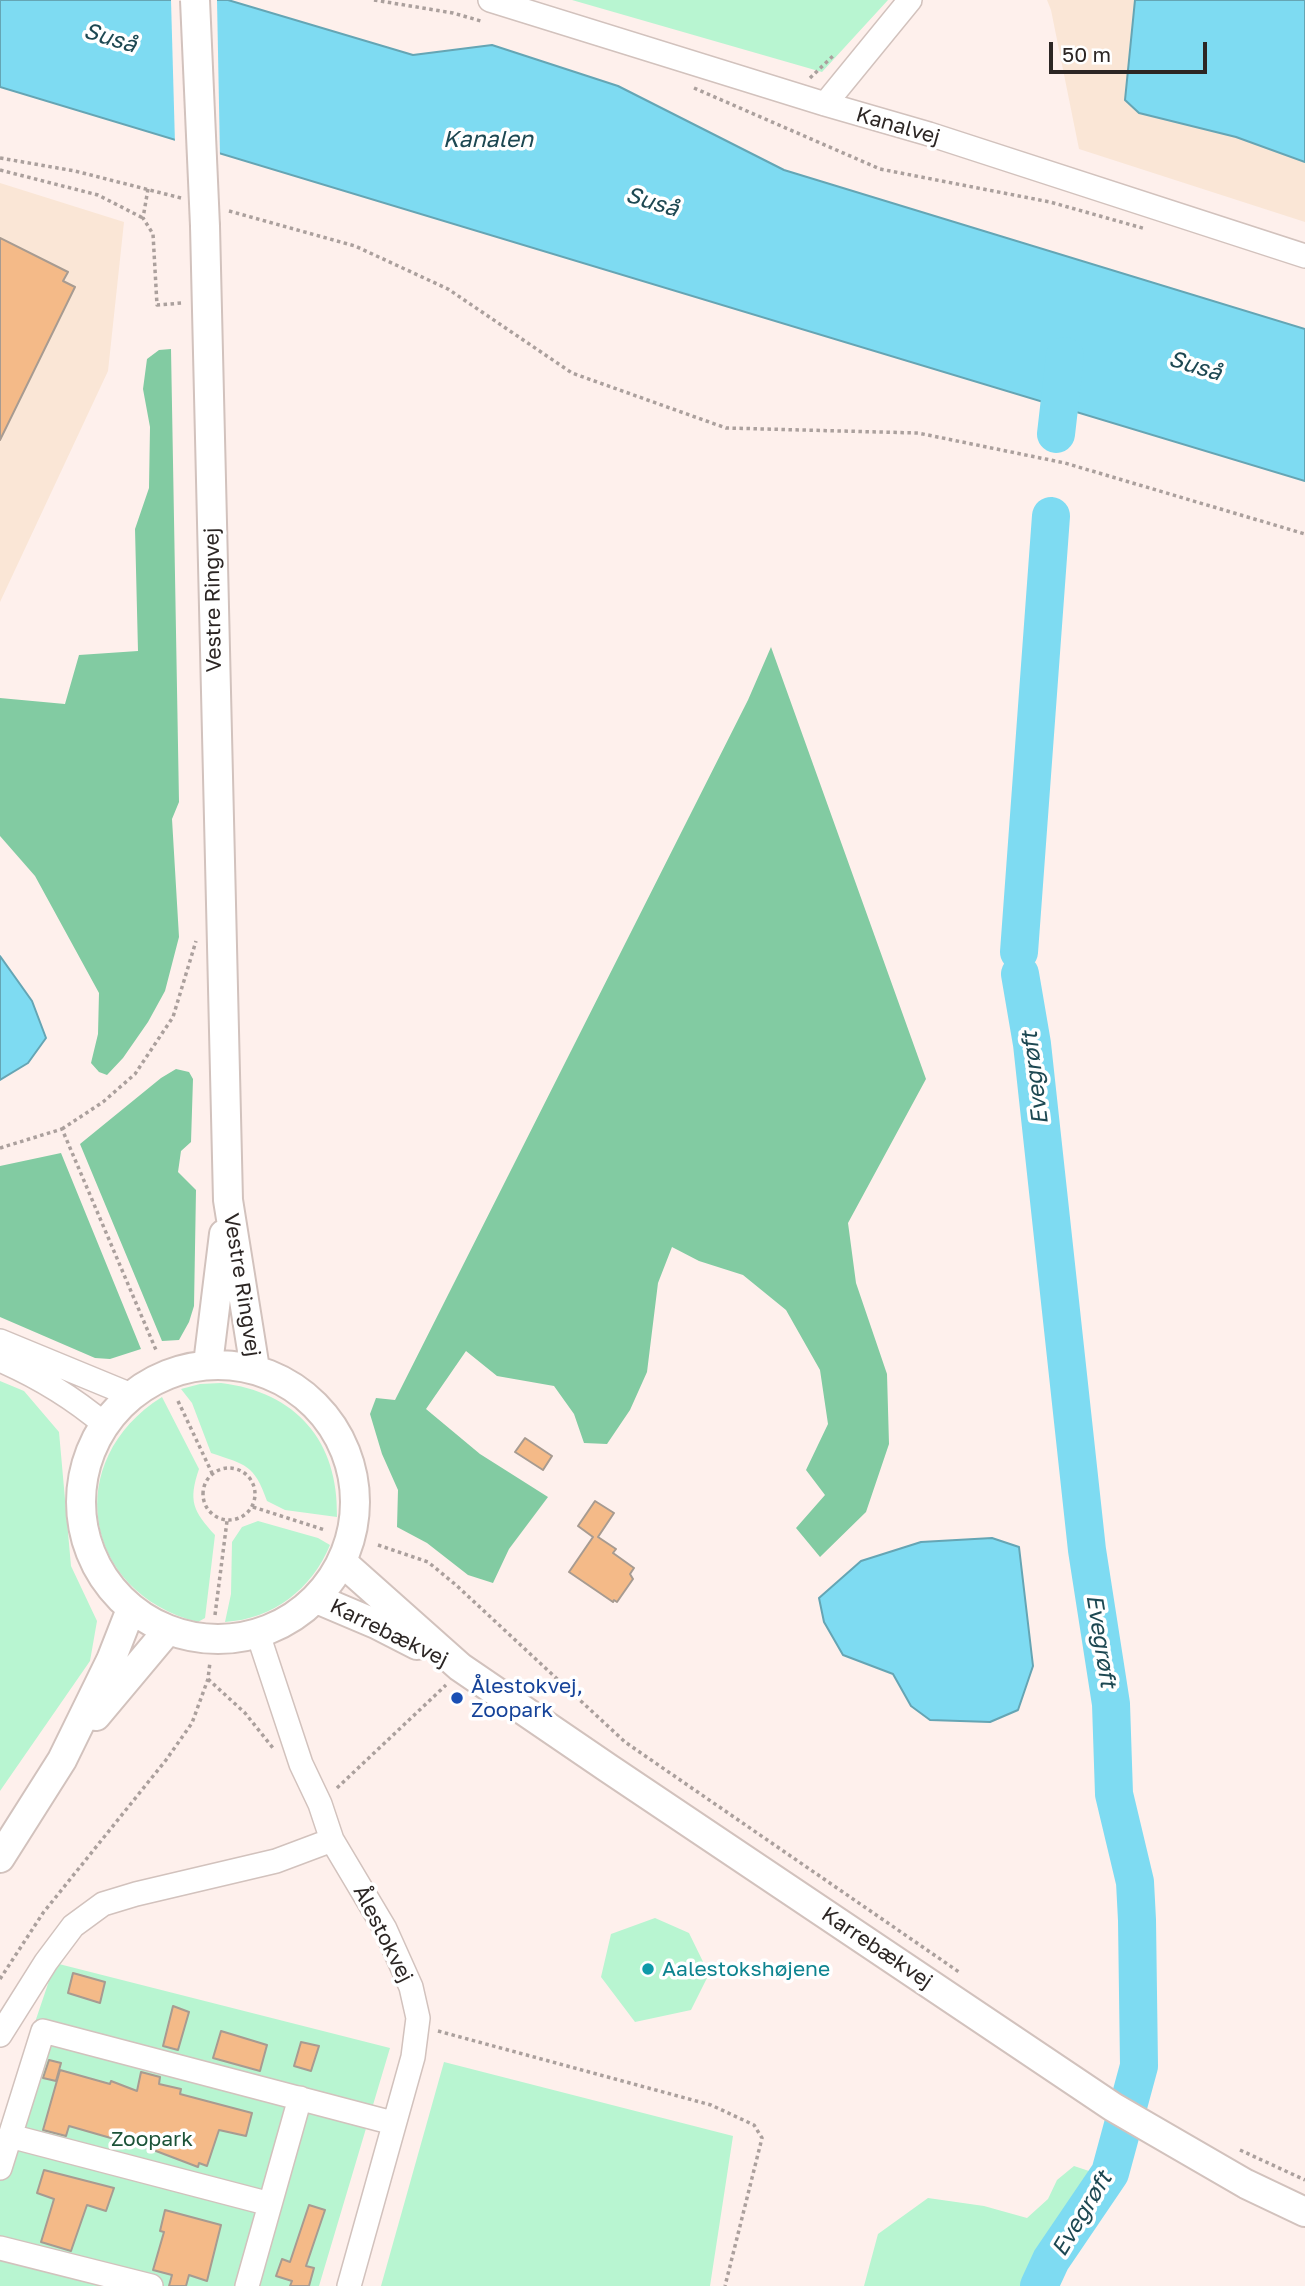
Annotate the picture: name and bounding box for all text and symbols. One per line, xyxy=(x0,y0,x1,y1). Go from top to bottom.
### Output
water label: Suså xyxy=(80,17,140,59)
scale bar xyxy=(1053,28,1210,72)
text: 50 m xyxy=(1062,41,1111,67)
street label: Kanalvej xyxy=(853,102,943,150)
water label: Kanalen xyxy=(443,126,533,154)
water label: Suså xyxy=(622,181,682,223)
water label: Suså xyxy=(1165,345,1225,387)
street label: Vestre Ringvej xyxy=(199,527,227,673)
water label: Evegrøft xyxy=(1016,1030,1054,1126)
street label: Vestre Ringvej xyxy=(218,1212,266,1358)
water label: Evegrøft xyxy=(1080,1592,1122,1690)
street label: Karrebækvej xyxy=(326,1594,452,1672)
place label: Ålestokvej, Zoopark xyxy=(471,1673,583,1723)
marker: Ålestokvej, Zoopark xyxy=(449,1690,465,1706)
street label: Ålestokvej xyxy=(348,1881,418,1987)
street label: Karrebækvej xyxy=(817,1902,937,1994)
place label: Aalestokshøjene xyxy=(662,1956,830,1982)
marker: Aalestokshøjene xyxy=(640,1961,656,1977)
park label: Zoopark xyxy=(111,2126,193,2152)
water label: Evegrøft xyxy=(1046,2167,1118,2261)

